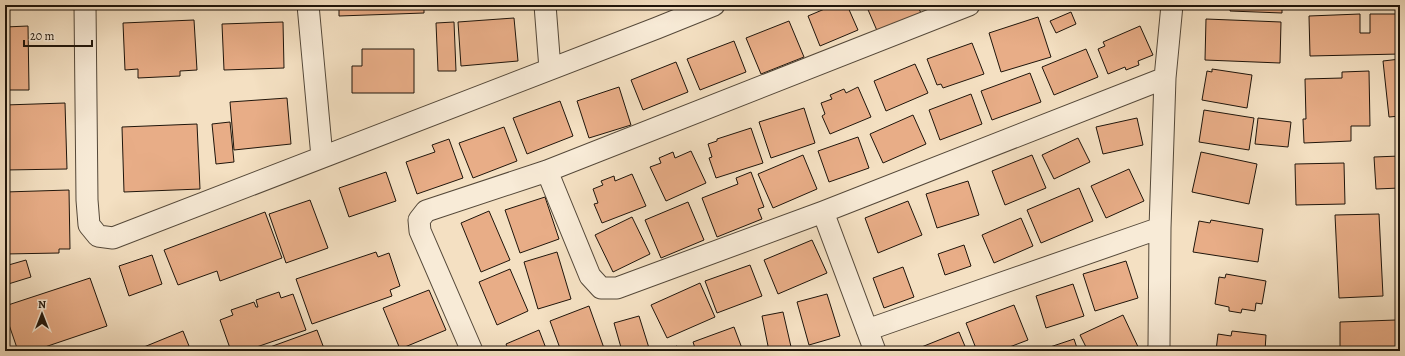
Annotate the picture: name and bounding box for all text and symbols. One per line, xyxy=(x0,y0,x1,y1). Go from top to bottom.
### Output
scale bar xyxy=(24,22,92,48)
text: 20 m xyxy=(30,28,54,44)
north arrow xyxy=(22,294,62,334)
text: N xyxy=(38,297,46,312)

